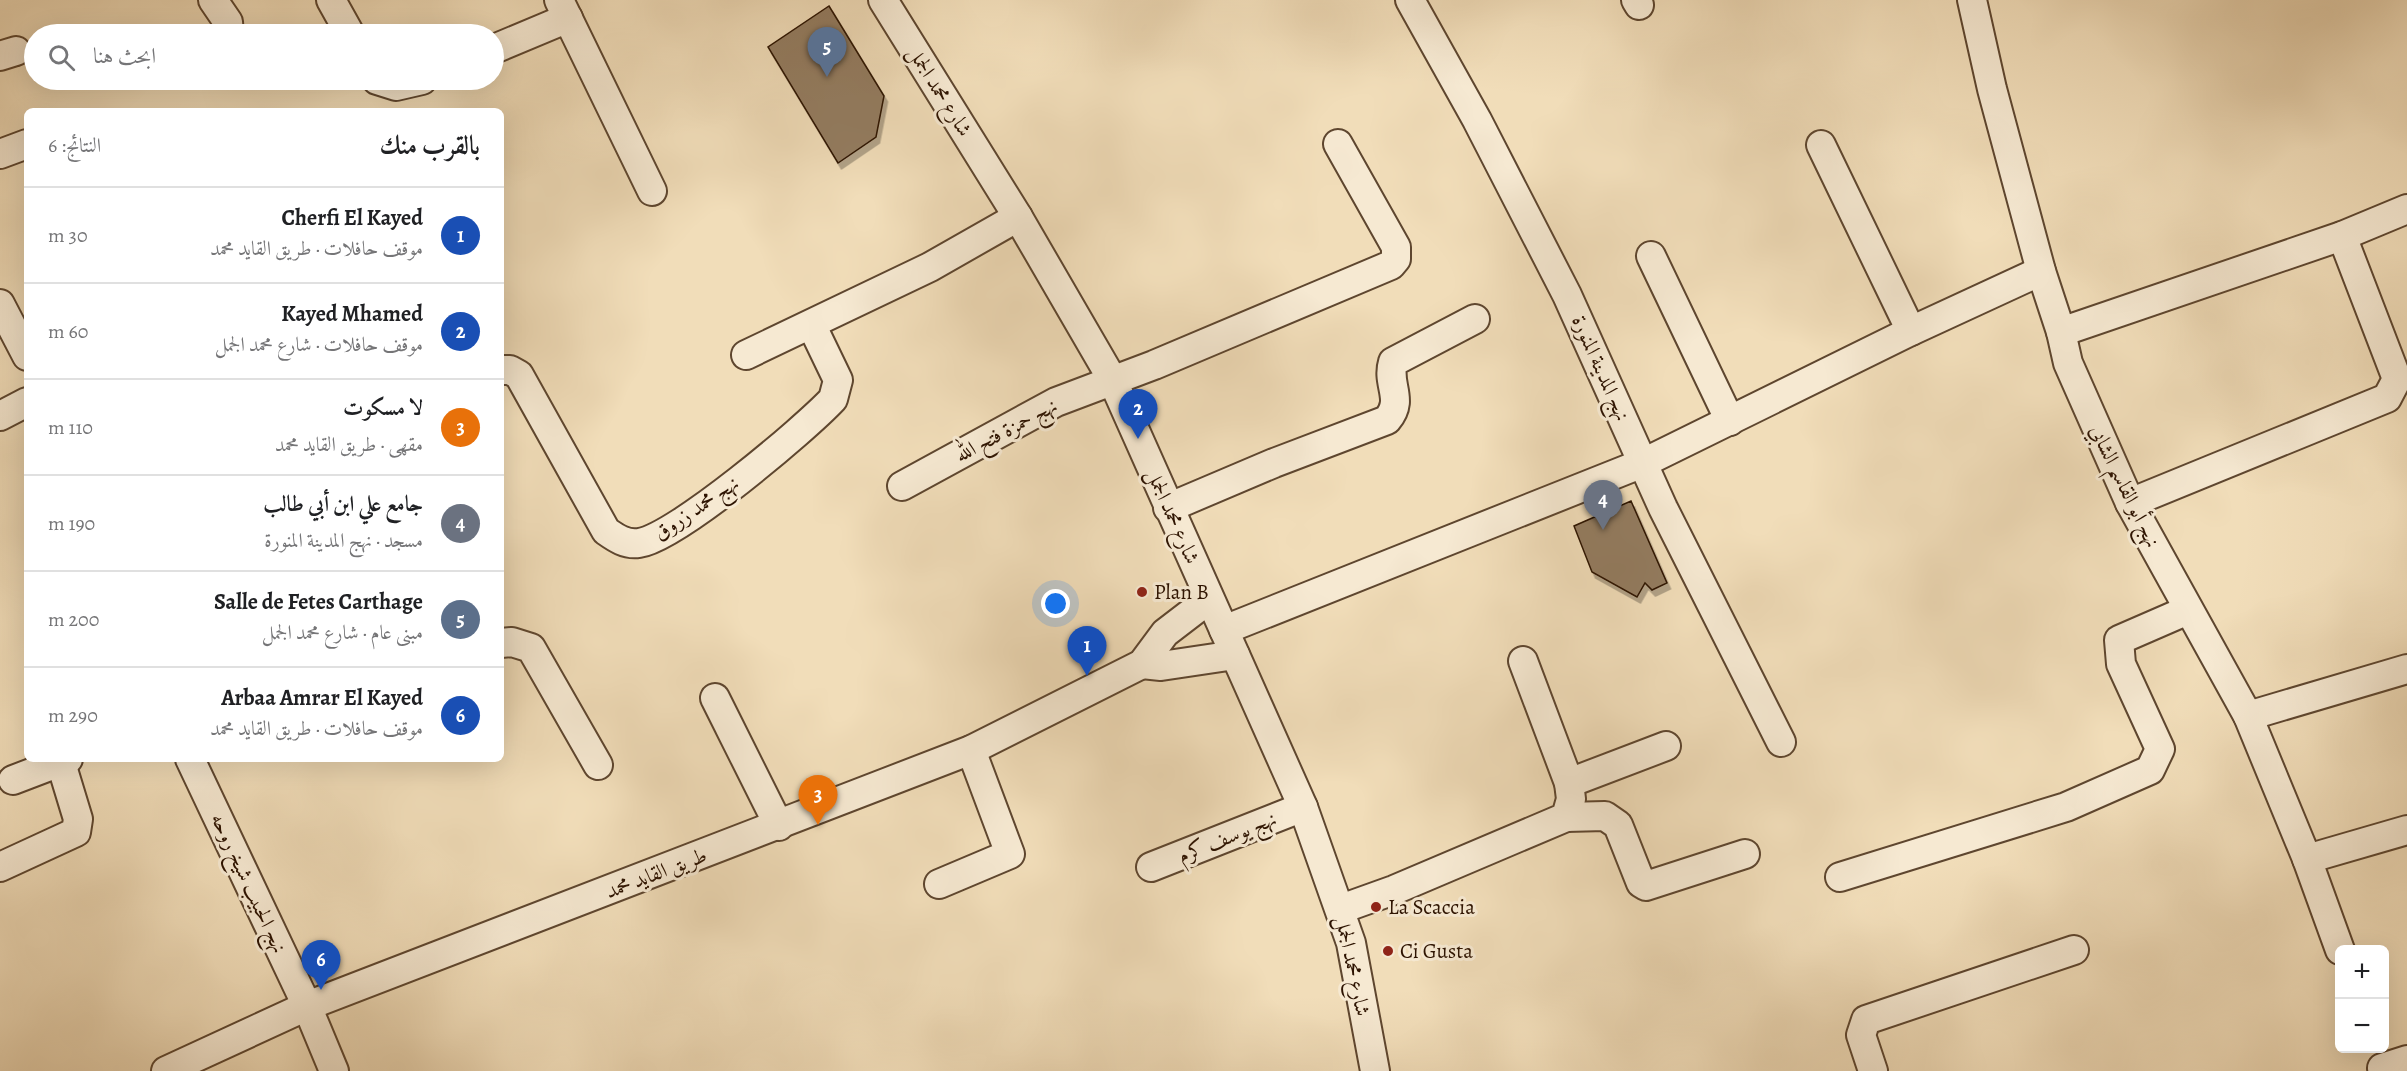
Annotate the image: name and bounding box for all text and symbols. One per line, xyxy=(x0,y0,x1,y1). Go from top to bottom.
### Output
search box xyxy=(24,24,504,90)
pin: 5 xyxy=(808,28,846,77)
street label: شارع محمد الجمل xyxy=(898,40,979,144)
icon: search xyxy=(45,41,78,74)
text: ابحث هنا xyxy=(93,41,156,71)
text: بالقرب منك xyxy=(379,128,480,163)
text: النتائج: 6 xyxy=(48,132,101,159)
text: Cherfi El Kayed xyxy=(281,203,423,233)
text: 30 m xyxy=(48,222,88,249)
text: 1 xyxy=(457,222,464,249)
text: موقف حافلات · طريق القايد محمد xyxy=(210,235,423,262)
text: Kayed Mhamed xyxy=(281,299,423,329)
street label: نهج المدينة المنورة xyxy=(1561,311,1637,427)
text: 60 m xyxy=(48,318,89,345)
text: 2 xyxy=(456,318,465,345)
text: موقف حافلات · شارع محمد الجمل xyxy=(215,331,423,358)
street label: نهج حمزة فتح الله xyxy=(949,389,1064,473)
pin: 2 xyxy=(1118,390,1158,439)
text: لا مسكوت xyxy=(343,393,423,423)
text: 110 m xyxy=(48,414,93,441)
text: 3 xyxy=(456,414,465,441)
street label: نهج أبو القاسم الشابي xyxy=(2077,419,2168,555)
text: مقهى · طريق القايد محمد xyxy=(275,431,423,458)
street label: شارع محمد الجمل xyxy=(1136,464,1206,570)
street label: نهج محمد زروق xyxy=(648,469,747,551)
pin: 4 xyxy=(1584,480,1622,530)
text: جامع علي ابن أبي طالب xyxy=(263,489,423,519)
text: 190 m xyxy=(48,510,95,537)
text: 4 xyxy=(456,510,465,537)
text: مسجد · نهج المدينة المنورة xyxy=(264,527,423,554)
place label: Plan B xyxy=(1154,578,1209,606)
marker: Plan B xyxy=(1135,585,1149,599)
text: Salle de Fetes Carthage xyxy=(214,587,423,617)
your location xyxy=(1041,589,1070,618)
text: 200 m xyxy=(48,606,99,633)
text: 5 xyxy=(456,606,465,633)
text: مبنى عام · شارع محمد الجمل xyxy=(262,619,423,646)
pin: 1 xyxy=(1068,626,1106,676)
text: Arbaa Amrar El Kayed xyxy=(221,683,423,713)
text: 290 m xyxy=(48,702,98,729)
text: 6 xyxy=(456,702,465,729)
text: موقف حافلات · طريق القايد محمد xyxy=(210,715,423,742)
pin: 3 xyxy=(798,776,838,825)
street label: نهج يوسف كرم xyxy=(1173,804,1282,874)
street label: نهج الحبيب شيخ روحه xyxy=(200,808,294,960)
street label: طريق القايد محمد xyxy=(601,841,711,905)
place label: La Scaccia xyxy=(1388,893,1475,921)
marker: La Scaccia xyxy=(1369,900,1383,914)
street label: شارع محمد الجمل xyxy=(1325,913,1377,1019)
place label: Ci Gusta xyxy=(1400,937,1473,965)
pin: 6 xyxy=(302,940,340,990)
marker: Ci Gusta xyxy=(1381,944,1395,958)
map controls xyxy=(2335,945,2389,1053)
button: + xyxy=(2335,945,2389,999)
button: − xyxy=(2335,999,2389,1053)

